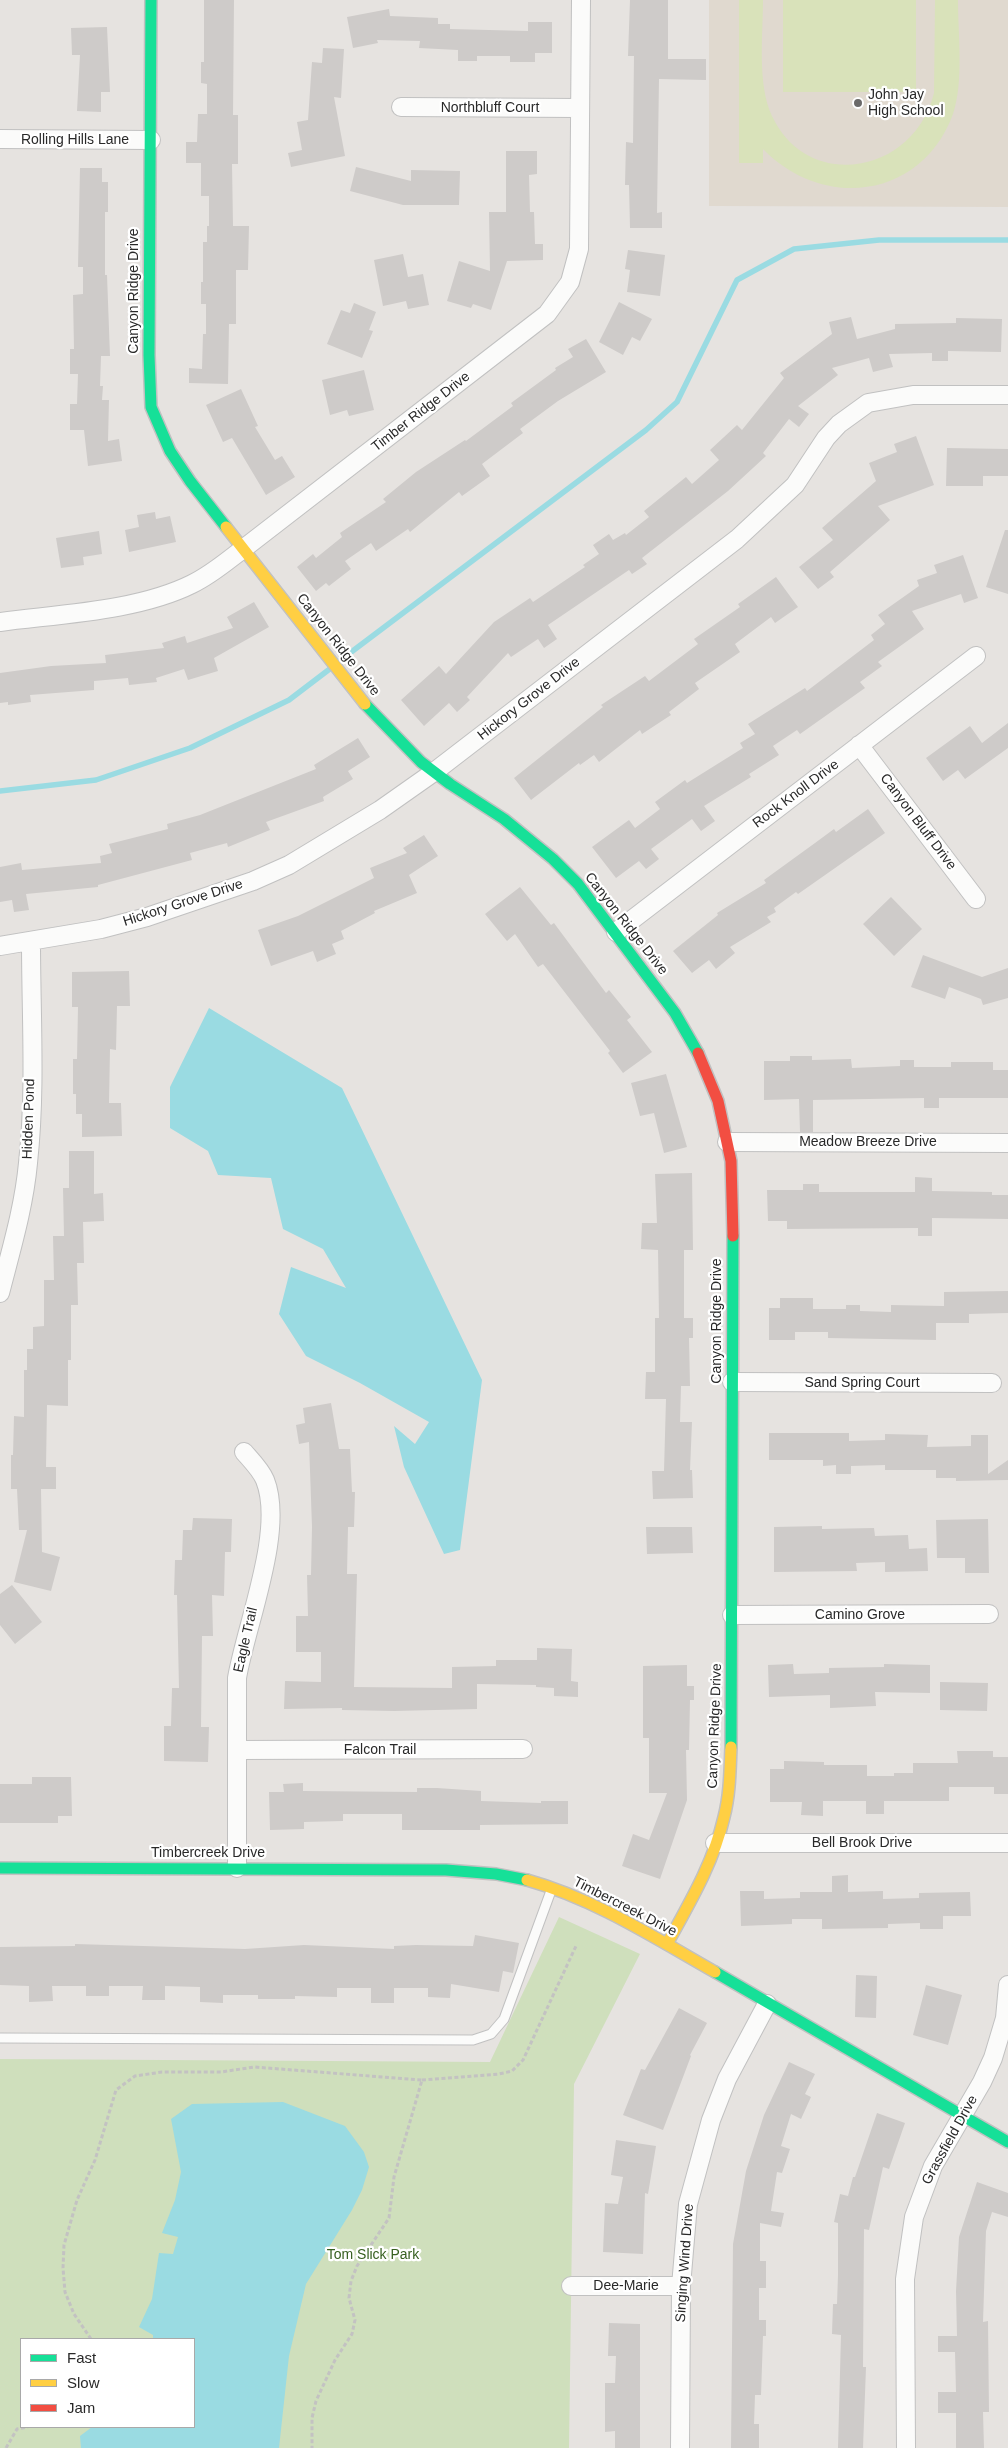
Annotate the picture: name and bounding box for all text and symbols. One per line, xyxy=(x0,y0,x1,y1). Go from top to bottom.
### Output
place label: John Jay High School xyxy=(868,87,943,120)
marker: John Jay High School xyxy=(852,97,864,109)
street label: Northbluff Court xyxy=(441,100,539,116)
street label: Rolling Hills Lane xyxy=(21,132,129,148)
street label: Canyon Ridge Drive xyxy=(126,228,142,354)
street label: Timber Ridge Drive xyxy=(369,368,473,456)
street label: Canyon Ridge Drive xyxy=(293,590,383,700)
street label: Hickory Grove Drive xyxy=(474,654,584,744)
street label: Rock Knoll Drive xyxy=(750,756,842,832)
street label: Canyon Bluff Drive xyxy=(876,770,960,874)
street label: Canyon Ridge Drive xyxy=(581,869,671,979)
street label: Hickory Grove Drive xyxy=(121,876,245,930)
street label: Hidden Pond xyxy=(19,1078,39,1160)
street label: Meadow Breeze Drive xyxy=(799,1134,937,1150)
street label: Canyon Ridge Drive xyxy=(709,1258,725,1384)
street label: Sand Spring Court xyxy=(804,1375,920,1391)
street label: Eagle Trail xyxy=(230,1606,262,1674)
street label: Camino Grove xyxy=(815,1607,905,1623)
street label: Canyon Ridge Drive xyxy=(704,1663,726,1789)
street label: Falcon Trail xyxy=(344,1742,416,1758)
street label: Bell Brook Drive xyxy=(812,1835,912,1851)
street label: Timbercreek Drive xyxy=(151,1845,265,1861)
street label: Timbercreek Drive xyxy=(570,1874,680,1940)
street label: Grassfield Drive xyxy=(919,2092,981,2188)
street label: Singing Wind Drive xyxy=(672,2203,698,2323)
park label: Tom Slick Park xyxy=(327,2247,419,2263)
street label: Dee-Marie xyxy=(593,2278,659,2294)
legend xyxy=(20,2338,195,2428)
text: Fast xyxy=(67,2349,96,2366)
text: Slow xyxy=(67,2374,100,2391)
text: Jam xyxy=(67,2399,95,2416)

